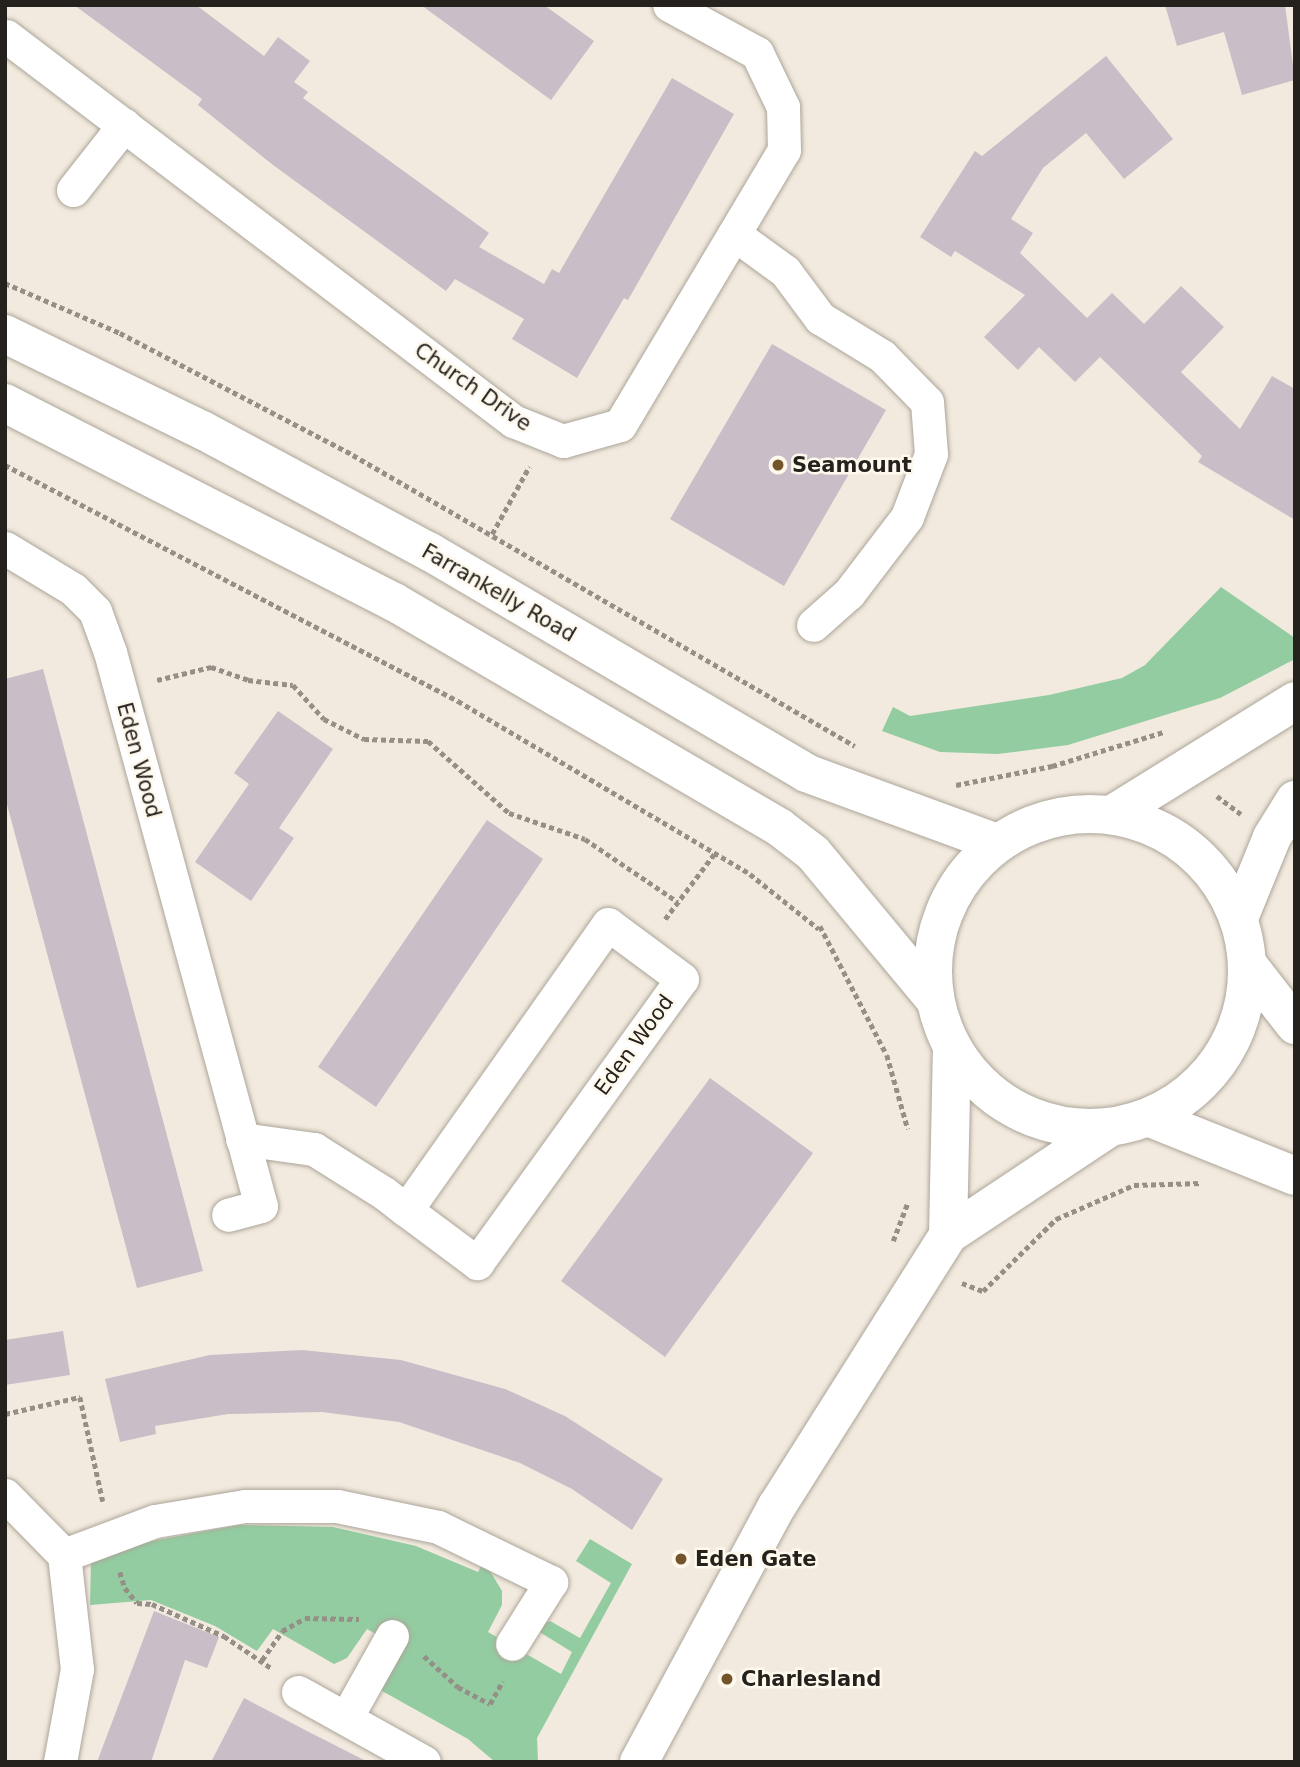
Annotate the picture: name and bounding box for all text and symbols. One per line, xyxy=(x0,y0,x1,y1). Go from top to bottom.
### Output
street label: Church Drive xyxy=(410,337,536,437)
place label: Seamount xyxy=(792,452,912,478)
marker: Seamount xyxy=(770,457,786,473)
street label: Farrankelly Road xyxy=(417,539,581,647)
street label: Eden Wood xyxy=(112,700,166,820)
street label: Eden Wood xyxy=(589,990,679,1100)
place label: Eden Gate xyxy=(695,1546,817,1572)
marker: Eden Gate xyxy=(673,1551,689,1567)
place label: Charlesland xyxy=(741,1666,881,1692)
marker: Charlesland xyxy=(719,1671,735,1687)

